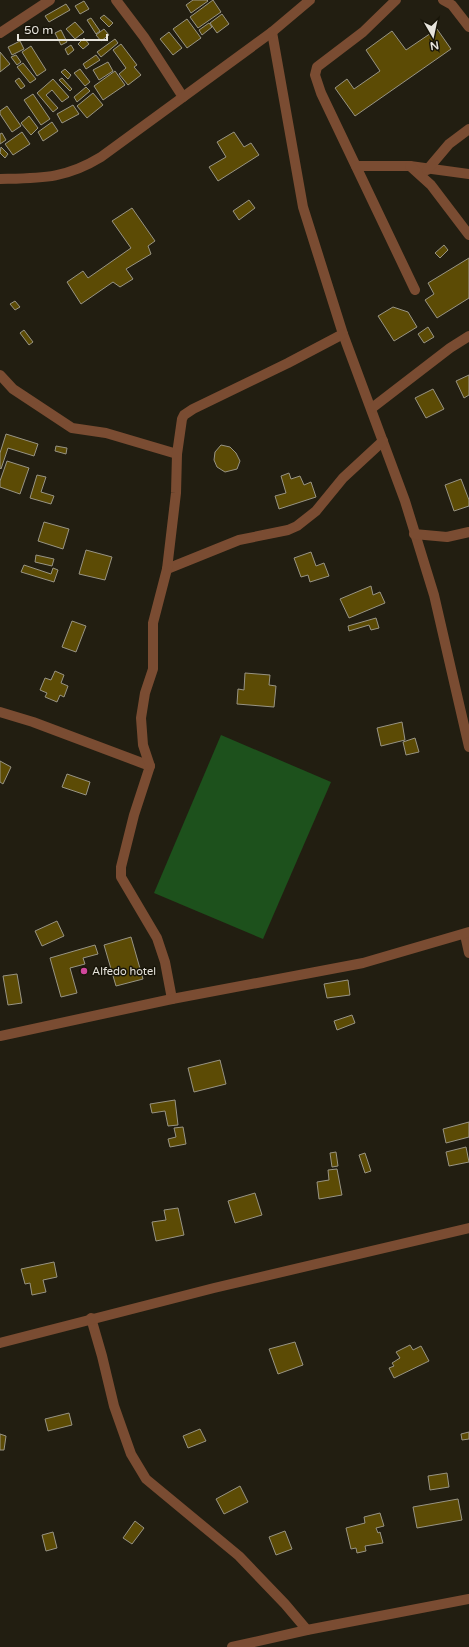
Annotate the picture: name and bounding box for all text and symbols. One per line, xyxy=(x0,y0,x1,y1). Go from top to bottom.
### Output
scale bar xyxy=(18,16,107,42)
north arrow xyxy=(413,16,453,56)
text: 50 m xyxy=(24,23,53,37)
text: N xyxy=(429,38,440,52)
place label: Alfedo hotel xyxy=(92,965,156,978)
marker: Alfedo hotel xyxy=(79,966,89,976)

